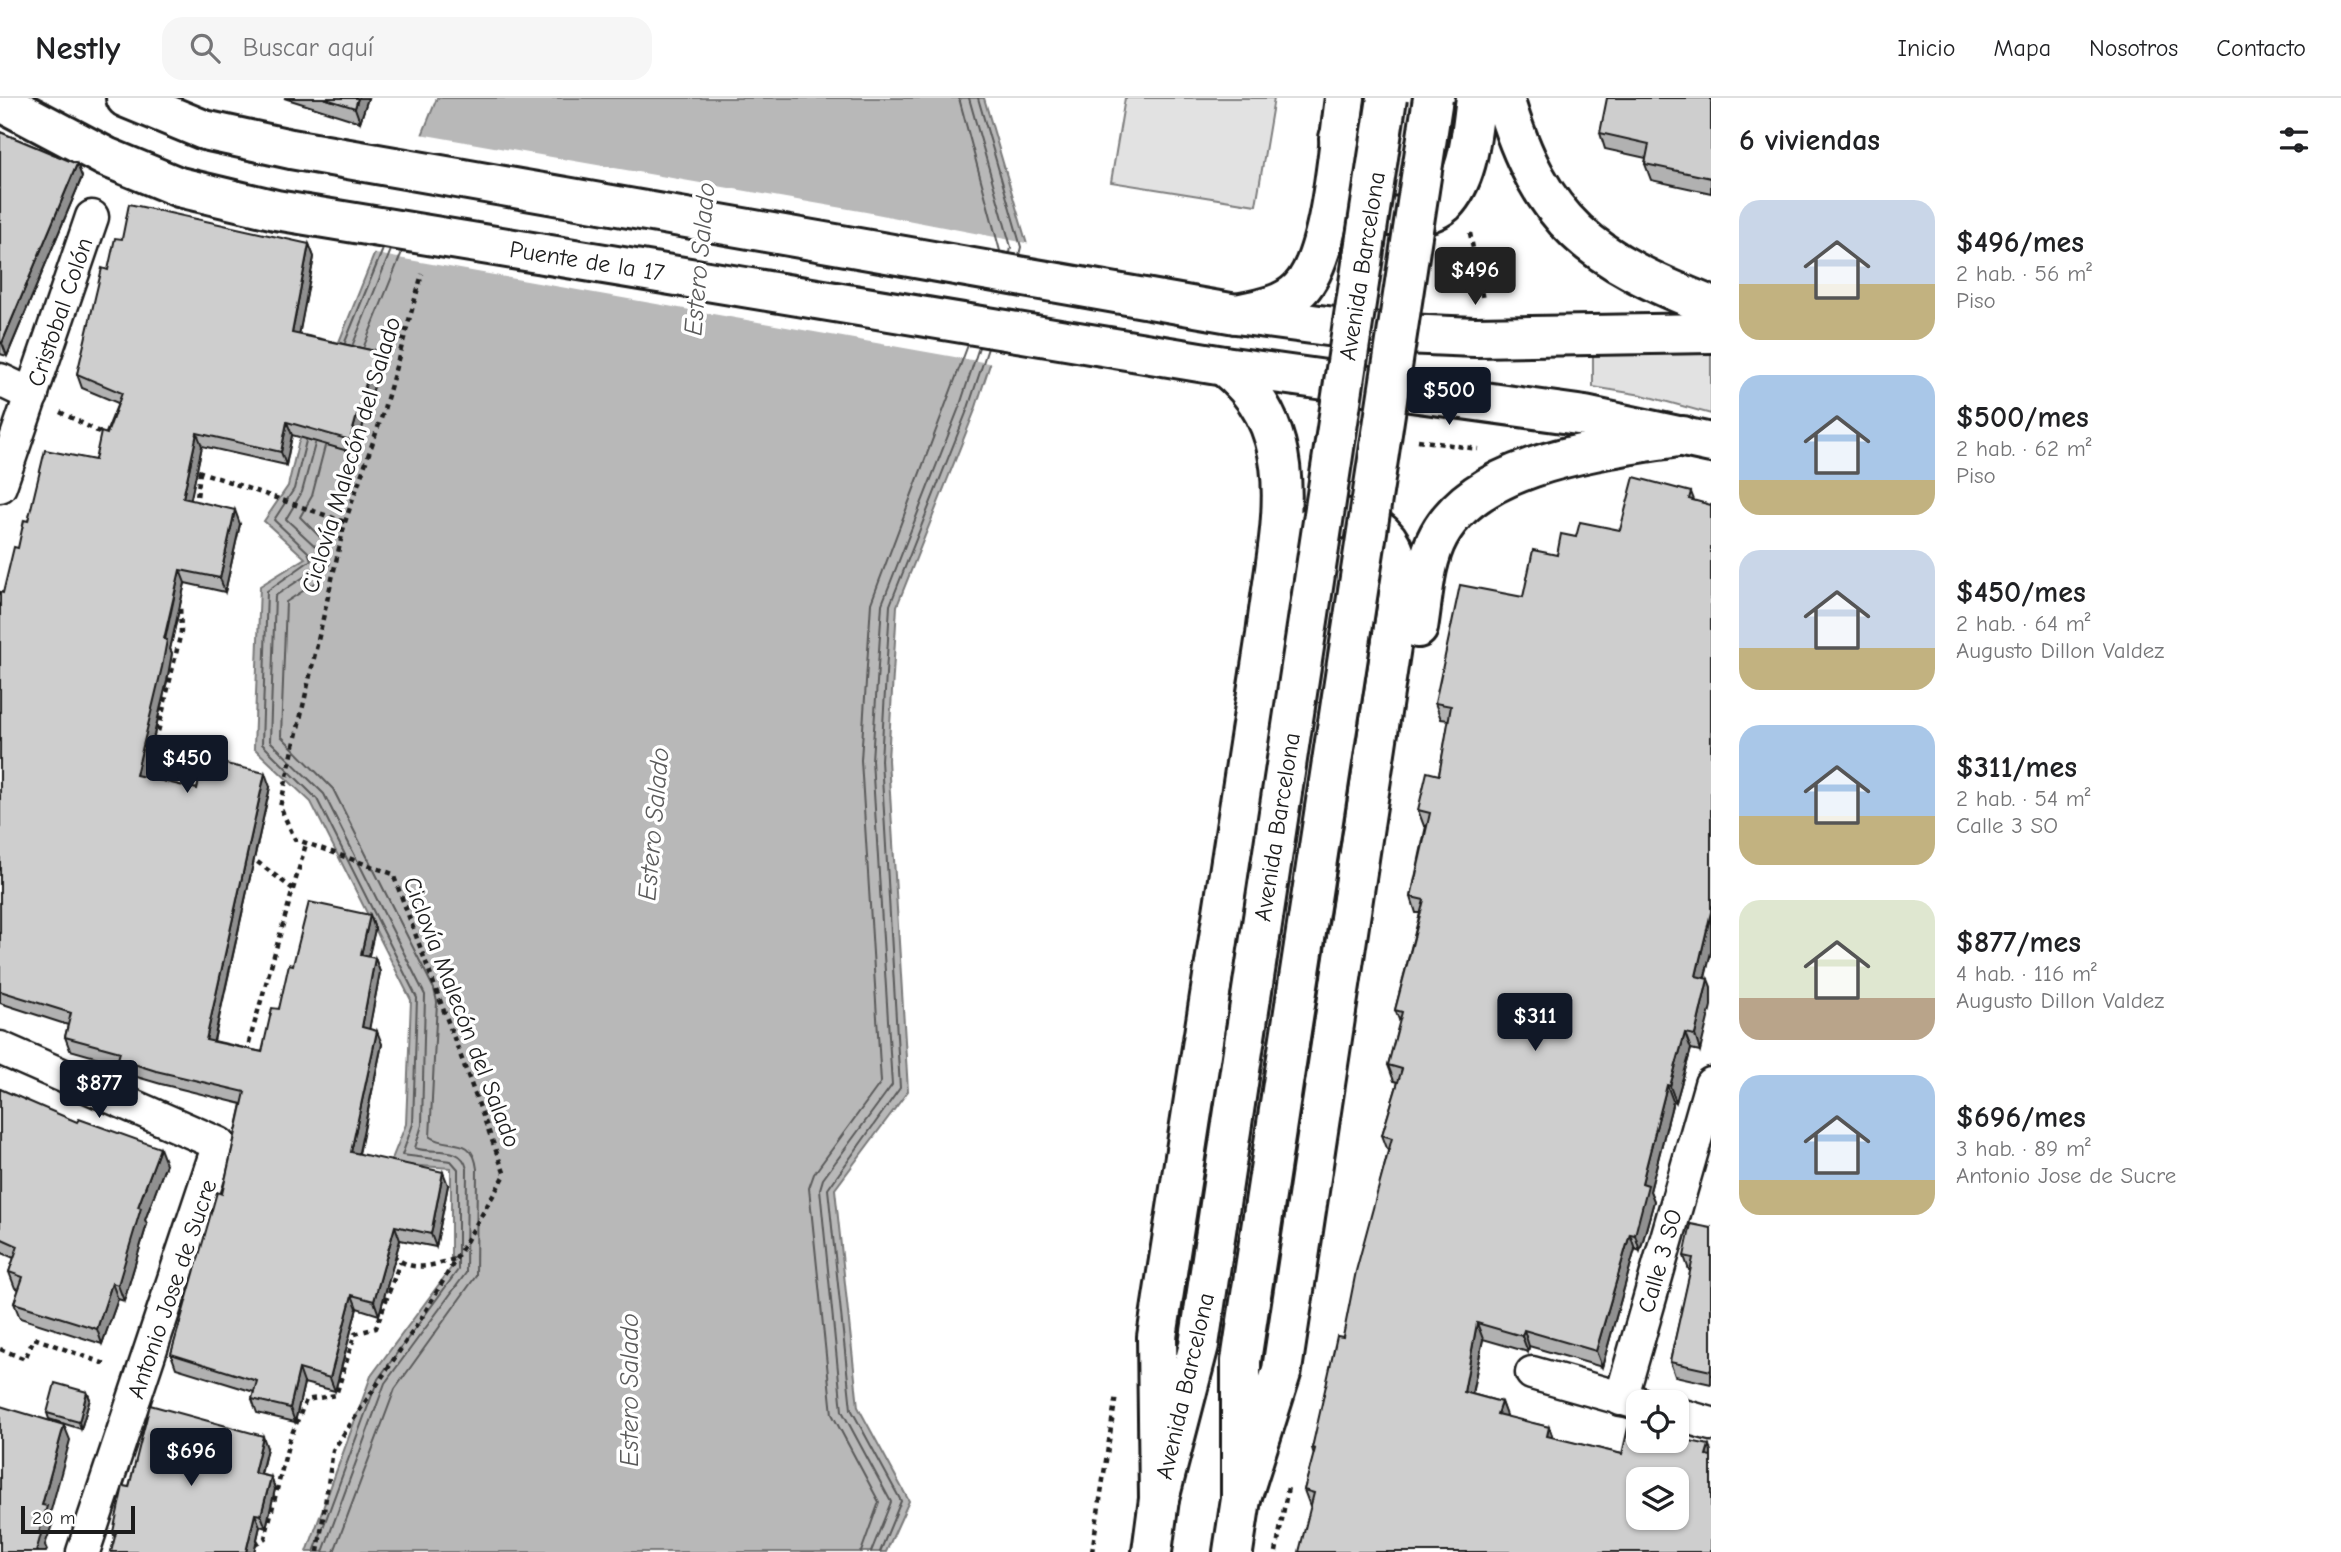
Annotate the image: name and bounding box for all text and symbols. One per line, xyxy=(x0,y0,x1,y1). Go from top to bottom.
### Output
search box xyxy=(162,17,652,80)
text: Nestly xyxy=(35,29,120,67)
icon: search xyxy=(186,29,224,67)
text: Buscar aquí xyxy=(242,33,374,63)
text: Inicio xyxy=(1898,34,1955,62)
text: Mapa xyxy=(1993,34,2051,62)
text: Nosotros xyxy=(2089,34,2178,62)
text: Contacto xyxy=(2216,34,2306,62)
icon: filters xyxy=(2275,121,2313,159)
text: 6 viviendas xyxy=(1739,123,1880,158)
street label: Avenida Barcelona xyxy=(1333,170,1391,362)
water label: Estero Salado xyxy=(678,181,722,337)
text: $496/mes xyxy=(1956,225,2084,260)
icon: home xyxy=(1795,228,1879,312)
street label: Cristobal Colón xyxy=(21,234,99,390)
street label: Puente de la 17 xyxy=(508,235,666,287)
pin: $496 xyxy=(1434,248,1516,307)
text: $496 xyxy=(1451,256,1499,283)
text: 2 hab. · 56 m² xyxy=(1956,260,2092,287)
text: Piso xyxy=(1956,287,1996,314)
street label: Ciclovía Malecón del Salado xyxy=(296,313,406,597)
pin: $500 xyxy=(1408,368,1490,427)
text: $500 xyxy=(1423,376,1475,403)
text: $500/mes xyxy=(1956,400,2089,435)
icon: home xyxy=(1795,403,1879,487)
text: 2 hab. · 62 m² xyxy=(1956,435,2092,462)
text: Piso xyxy=(1956,462,1996,489)
text: $450/mes xyxy=(1956,575,2086,610)
icon: home xyxy=(1795,578,1879,662)
text: 2 hab. · 64 m² xyxy=(1956,610,2091,637)
text: Augusto Dillon Valdez xyxy=(1956,637,2164,664)
street label: Avenida Barcelona xyxy=(1248,731,1306,923)
pin: $450 xyxy=(146,736,228,795)
text: $450 xyxy=(162,744,212,771)
water label: Estero Salado xyxy=(632,746,676,902)
text: $311/mes xyxy=(1956,750,2077,785)
icon: home xyxy=(1795,753,1879,837)
text: 2 hab. · 54 m² xyxy=(1956,785,2091,812)
text: Calle 3 SO xyxy=(1956,812,2058,839)
street label: Ciclovía Malecón del Salado xyxy=(397,873,527,1151)
text: $877/mes xyxy=(1956,925,2081,960)
icon: home xyxy=(1795,928,1879,1012)
text: 4 hab. · 116 m² xyxy=(1956,960,2097,987)
text: Augusto Dillon Valdez xyxy=(1956,987,2164,1014)
pin: $311 xyxy=(1494,993,1576,1053)
text: $311 xyxy=(1513,1002,1557,1029)
pin: $877 xyxy=(58,1060,140,1120)
text: $877 xyxy=(76,1069,122,1096)
text: $696/mes xyxy=(1956,1100,2086,1135)
icon: home xyxy=(1795,1103,1879,1187)
text: 3 hab. · 89 m² xyxy=(1956,1135,2091,1162)
text: Antonio Jose de Sucre xyxy=(1956,1162,2176,1189)
street label: Antonio Jose de Sucre xyxy=(121,1176,223,1402)
street label: Calle 3 SO xyxy=(1632,1206,1688,1316)
street label: Avenida Barcelona xyxy=(1150,1290,1220,1482)
water label: Estero Salado xyxy=(615,1313,645,1467)
map controls xyxy=(1626,1390,1689,1530)
button: locate xyxy=(1626,1390,1689,1453)
pin: $696 xyxy=(150,1428,232,1488)
text: $696 xyxy=(166,1437,216,1464)
button: layers xyxy=(1626,1467,1689,1530)
scale bar xyxy=(21,1503,135,1535)
text: 20 m xyxy=(32,1507,76,1529)

